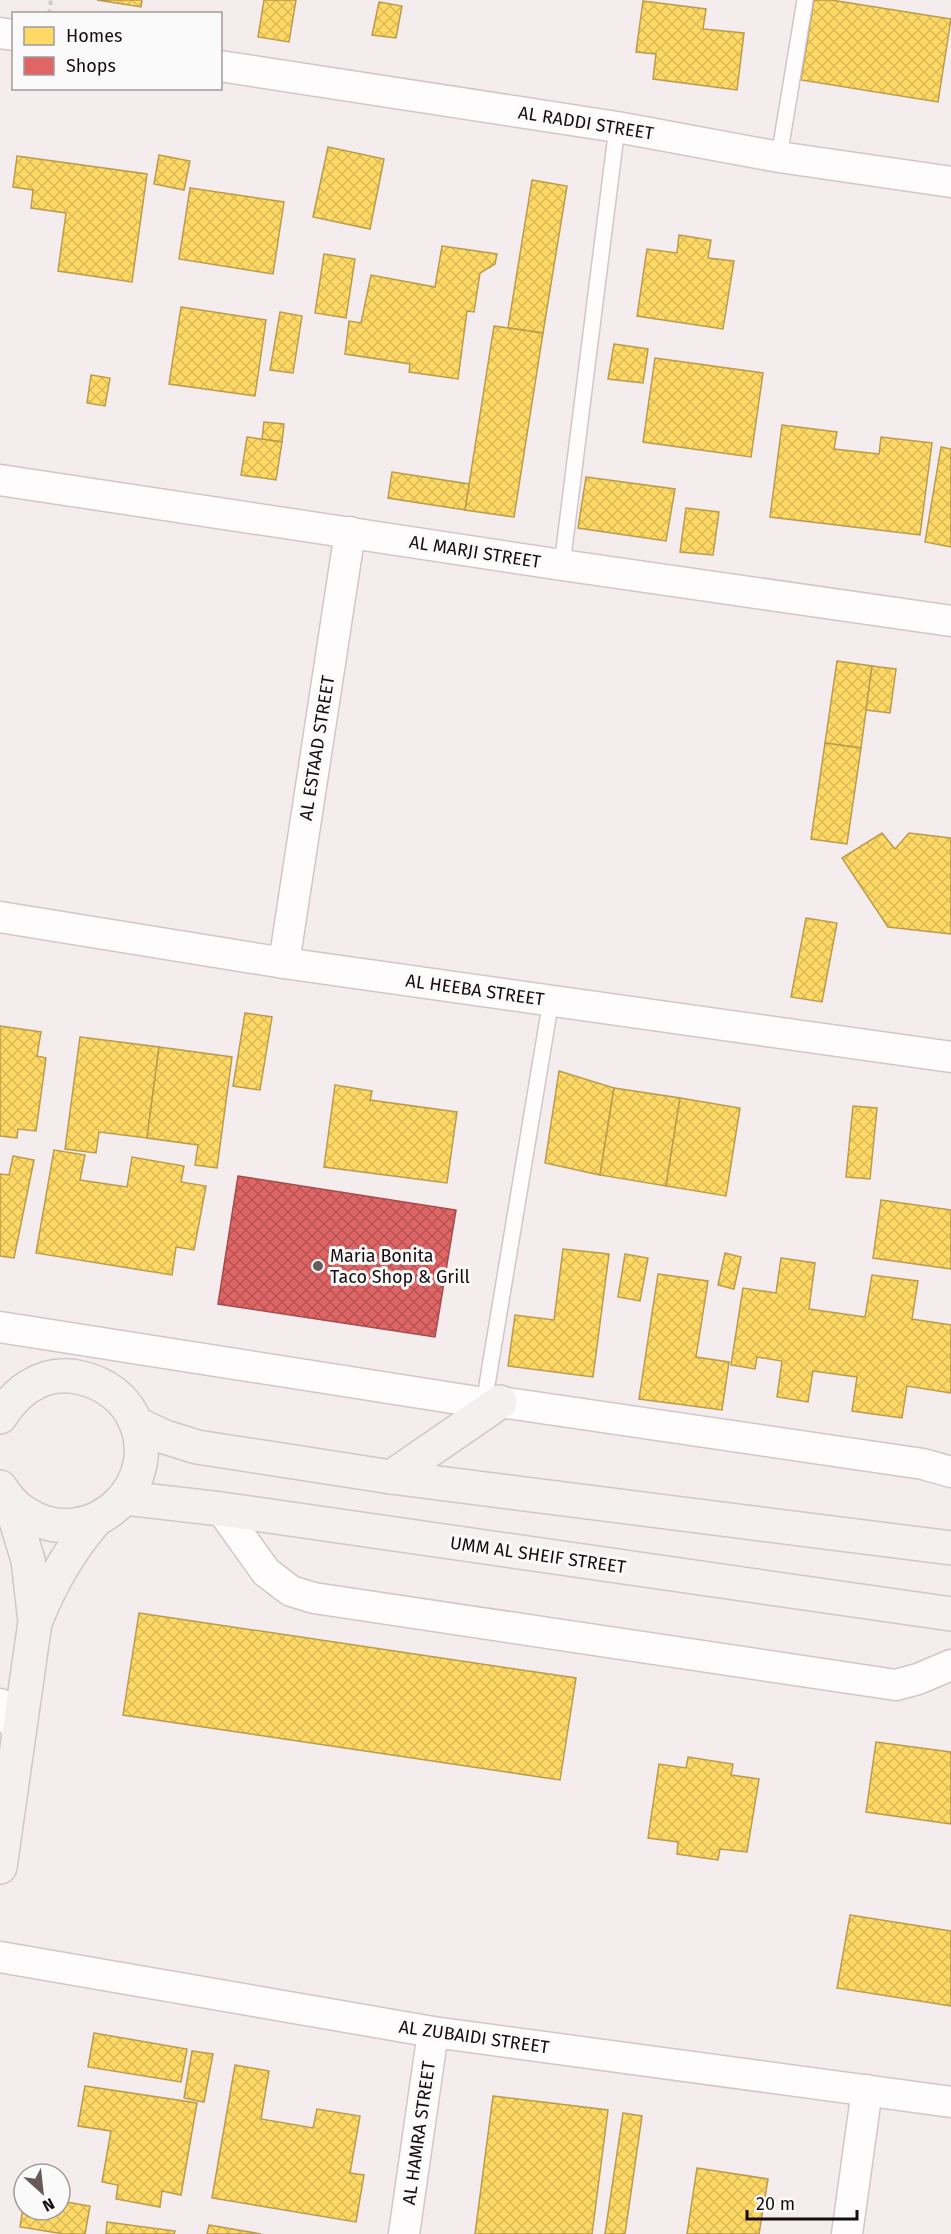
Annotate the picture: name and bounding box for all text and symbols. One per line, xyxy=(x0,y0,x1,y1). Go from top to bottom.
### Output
legend xyxy=(12,12,222,90)
text: Homes xyxy=(66,25,122,47)
text: Shops xyxy=(66,55,116,77)
street label: AL RADDI STREET xyxy=(517,101,656,145)
street label: AL MARJI STREET xyxy=(408,531,543,573)
street label: AL ESTAAD STREET xyxy=(295,673,339,822)
street label: AL HEEBA STREET xyxy=(404,969,546,1011)
place label: Maria Bonita Taco Shop & Grill xyxy=(330,1245,470,1288)
marker: Maria Bonita Taco Shop & Grill xyxy=(311,1259,325,1273)
street label: UMM AL SHEIF STREET xyxy=(449,1532,628,1578)
street label: AL ZUBAIDI STREET xyxy=(397,2016,551,2059)
street label: AL HAMRA STREET xyxy=(398,2059,440,2206)
north arrow xyxy=(12,2162,72,2222)
scale bar xyxy=(747,2183,856,2221)
text: 20 m xyxy=(756,2193,795,2215)
text: N xyxy=(40,2194,58,2216)

